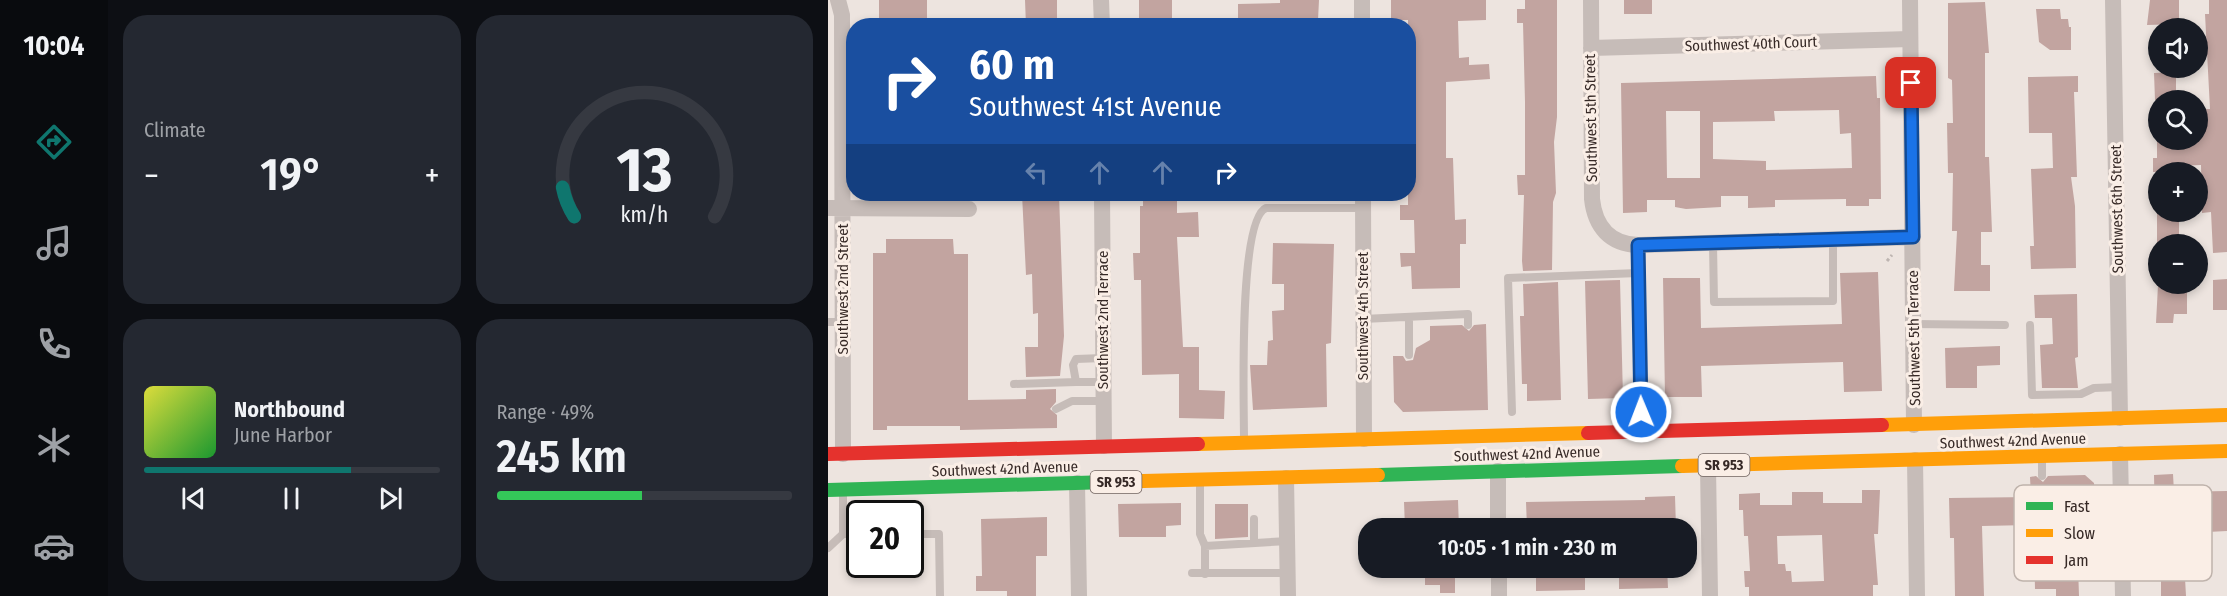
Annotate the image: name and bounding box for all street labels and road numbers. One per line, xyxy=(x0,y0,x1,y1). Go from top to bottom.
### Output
street label: Southwest 40th Court xyxy=(1684,33,1818,55)
street label: Southwest 5th Street xyxy=(1581,54,1601,182)
street label: Southwest 6th Street xyxy=(2107,144,2127,274)
street label: Southwest 2nd Street xyxy=(834,223,852,355)
street label: Southwest 2nd Terrace xyxy=(1094,251,1112,389)
street label: Southwest 4th Street xyxy=(1354,252,1372,380)
street label: Southwest 5th Terrace xyxy=(1904,270,1924,406)
street label: Southwest 42nd Avenue xyxy=(1940,429,2086,453)
street label: Southwest 42nd Avenue xyxy=(1454,442,1600,466)
road number: SR 953 xyxy=(1698,454,1750,476)
street label: Southwest 42nd Avenue xyxy=(932,457,1078,481)
road number: SR 953 xyxy=(1090,471,1142,493)

